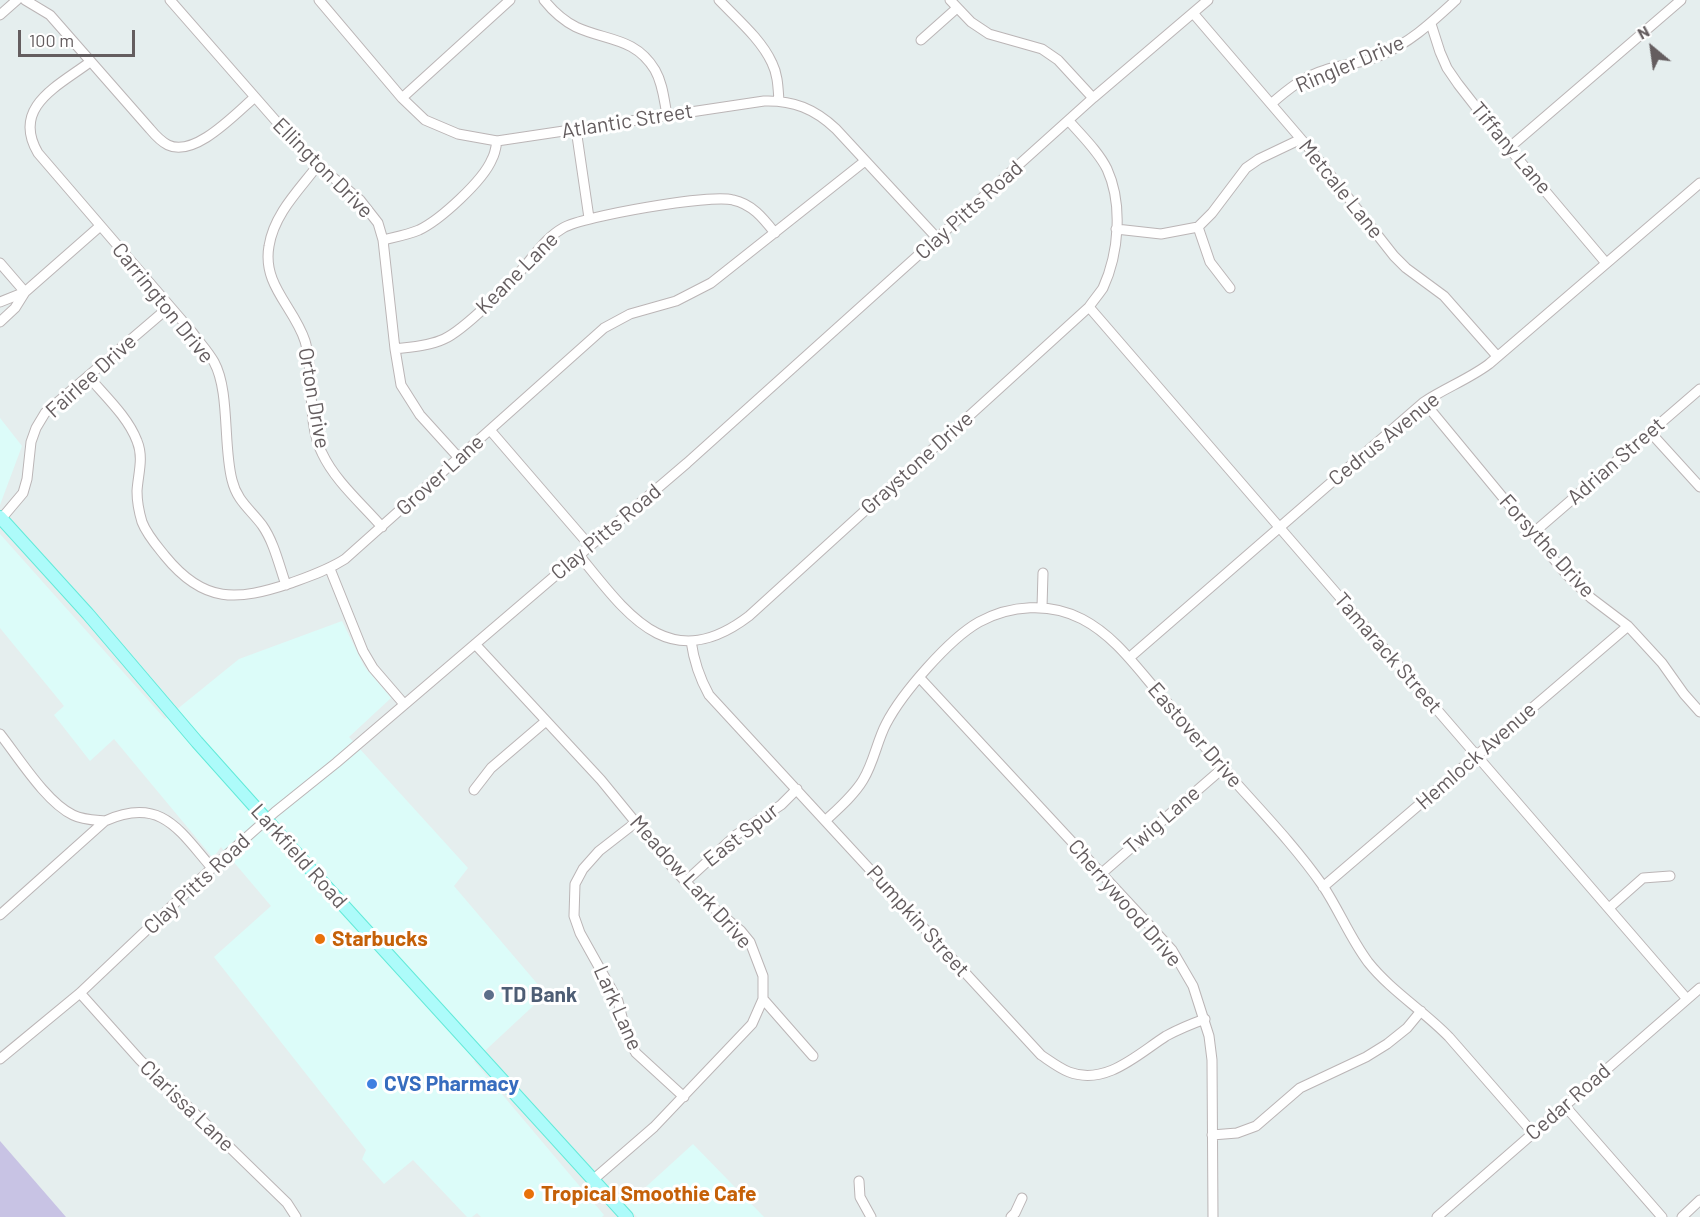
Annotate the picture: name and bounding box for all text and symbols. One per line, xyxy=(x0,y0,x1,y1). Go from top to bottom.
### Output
scale bar xyxy=(21,18,138,56)
north arrow xyxy=(1622,18,1682,78)
text: N xyxy=(1634,21,1652,43)
text: 100 m xyxy=(29,29,74,51)
street label: Ringler Drive xyxy=(1292,30,1408,98)
street label: Tiffany Lane xyxy=(1465,97,1557,199)
street label: Atlantic Street xyxy=(560,98,694,144)
street label: Ellington Drive xyxy=(268,113,378,223)
street label: Metcale Lane xyxy=(1293,134,1389,244)
street label: Clay Pitts Road xyxy=(910,155,1028,265)
street label: Keane Lane xyxy=(471,227,563,319)
street label: Carrington Drive xyxy=(107,238,219,368)
street label: Fairlee Drive xyxy=(41,329,141,423)
street label: Orton Drive xyxy=(293,346,335,450)
street label: Cedrus Avenue xyxy=(1323,387,1445,491)
street label: Graystone Drive xyxy=(856,406,978,520)
street label: Adrian Street xyxy=(1562,412,1670,510)
street label: Grover Lane xyxy=(391,429,489,521)
street label: Clay Pitts Road xyxy=(546,479,666,585)
street label: Forsythe Drive xyxy=(1494,489,1600,603)
street label: Tamarack Street xyxy=(1329,587,1447,719)
street label: Eastover Drive xyxy=(1142,677,1248,793)
street label: Hemlock Avenue xyxy=(1411,697,1541,815)
street label: Twig Lane xyxy=(1119,780,1205,860)
street label: East Spur xyxy=(699,798,783,872)
street label: Larkfield Road xyxy=(246,799,352,913)
street label: Meadow Lark Drive xyxy=(625,810,757,954)
street label: Clay Pitts Road xyxy=(139,828,255,940)
street label: Cherrywood Drive xyxy=(1063,834,1187,972)
street label: Pumpkin Street xyxy=(861,860,975,982)
place label: Starbucks xyxy=(332,926,428,952)
marker: Starbucks xyxy=(313,932,327,946)
street label: Lark Lane xyxy=(588,962,648,1054)
place label: TD Bank xyxy=(501,982,577,1008)
marker: TD Bank xyxy=(482,988,496,1002)
street label: Clarissa Lane xyxy=(135,1055,239,1157)
street label: Cedar Road xyxy=(1520,1058,1616,1146)
place label: CVS Pharmacy xyxy=(384,1071,519,1097)
marker: CVS Pharmacy xyxy=(365,1077,379,1091)
place label: Tropical Smoothie Cafe xyxy=(541,1181,757,1207)
marker: Tropical Smoothie Cafe xyxy=(522,1187,536,1201)

